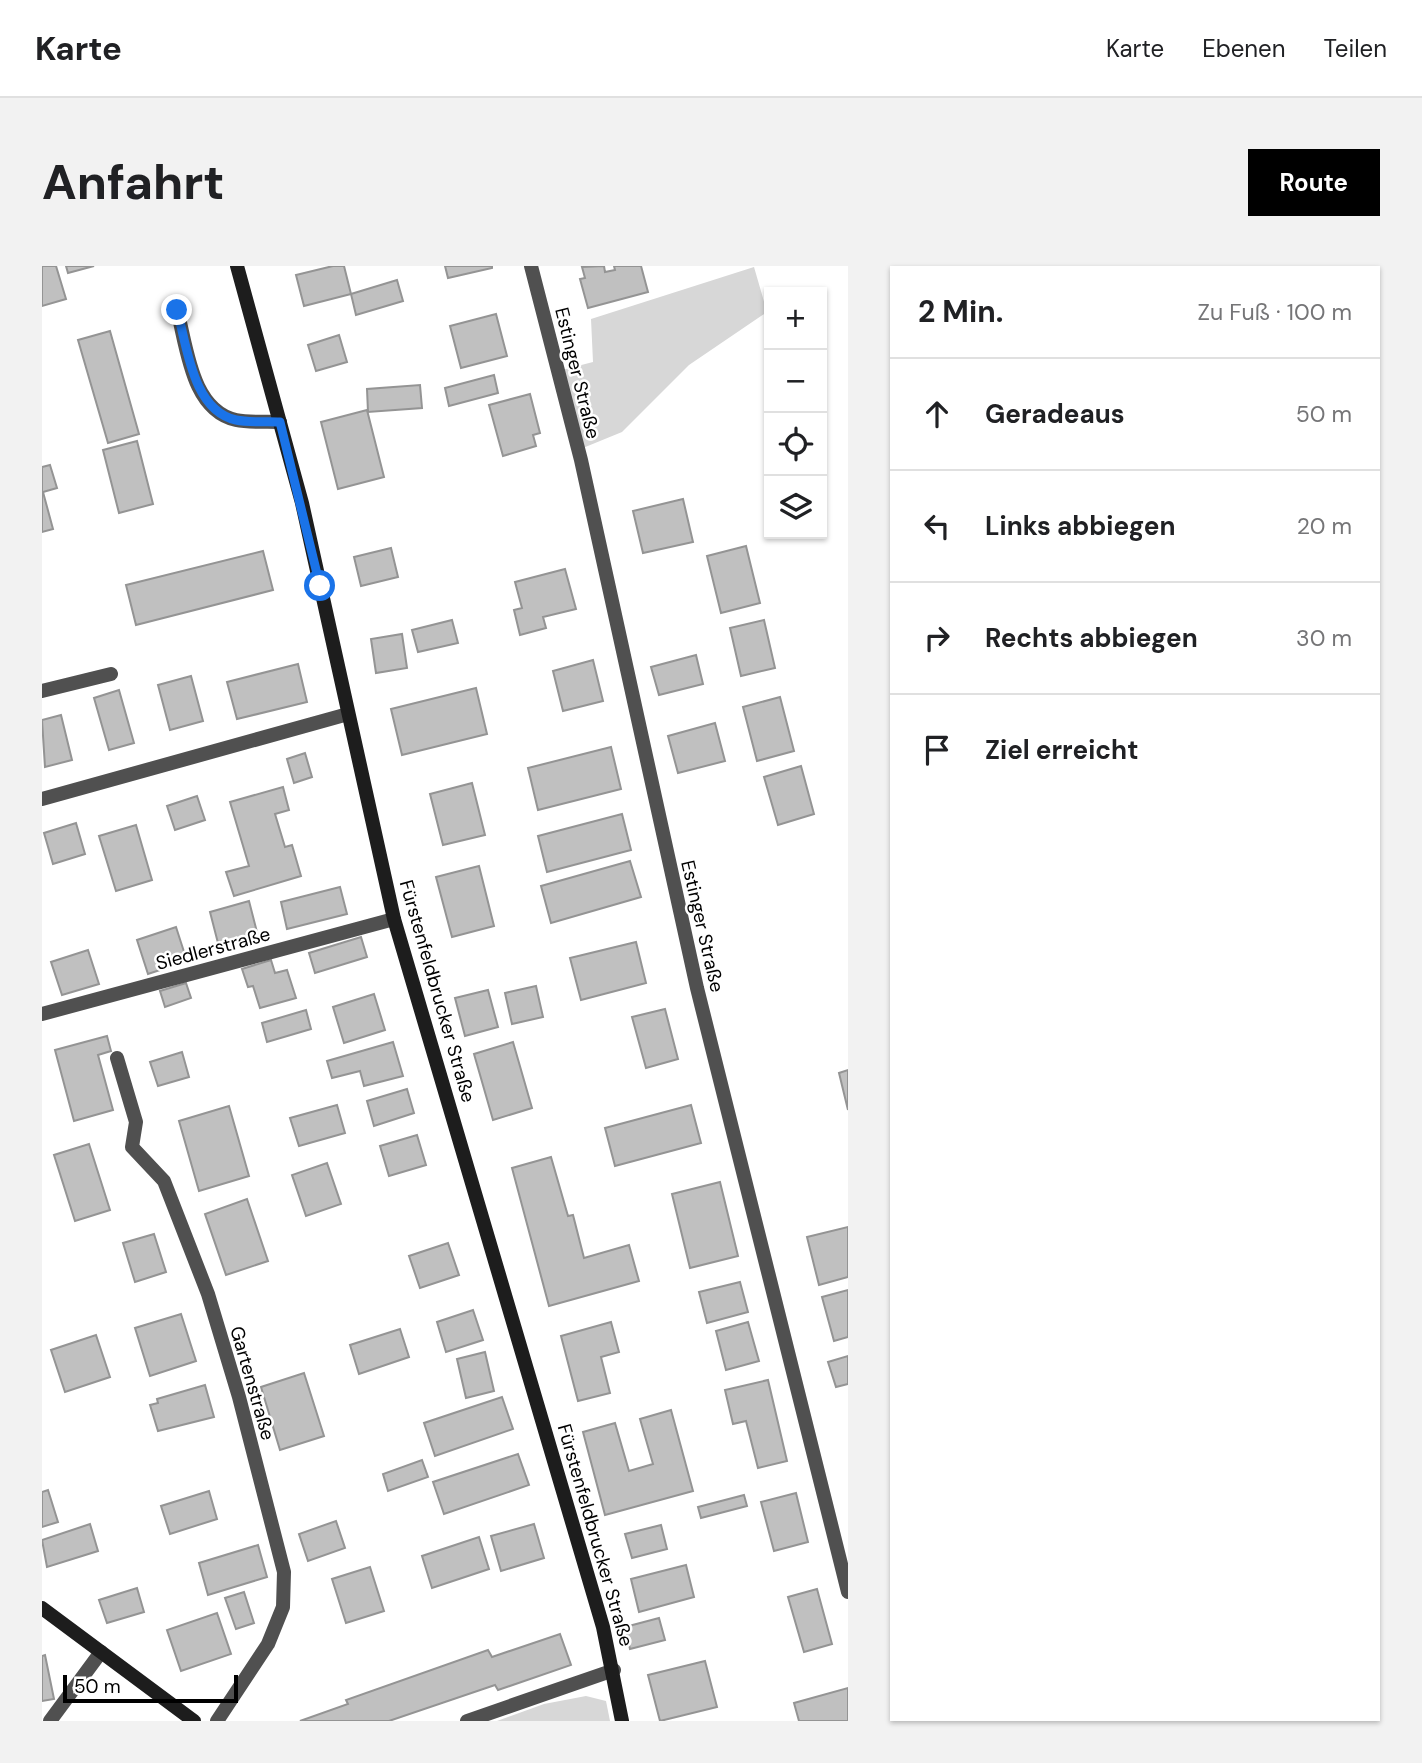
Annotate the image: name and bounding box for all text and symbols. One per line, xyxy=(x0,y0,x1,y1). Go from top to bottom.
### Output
text: Karte xyxy=(35,27,122,70)
text: Karte xyxy=(1106,33,1164,64)
text: Ebenen xyxy=(1202,33,1286,64)
text: Teilen xyxy=(1324,33,1387,64)
button: Route xyxy=(1248,149,1380,216)
text: Anfahrt xyxy=(42,150,224,214)
map controls xyxy=(764,287,827,539)
button: + xyxy=(764,287,827,350)
text: 2 Min. xyxy=(918,292,1003,331)
route end xyxy=(161,294,192,325)
text: Zu Fuß · 100 m xyxy=(1198,297,1352,327)
street label: Estinger Straße xyxy=(549,305,606,442)
button: − xyxy=(764,350,827,413)
icon: ahead xyxy=(918,395,956,433)
text: Geradeaus xyxy=(985,397,1125,431)
text: 50 m xyxy=(1296,399,1352,429)
button: locate xyxy=(764,413,827,476)
button: layers xyxy=(764,476,827,539)
icon: left xyxy=(918,507,956,545)
text: Links abbiegen xyxy=(985,509,1175,543)
text: 20 m xyxy=(1297,511,1352,541)
route start xyxy=(304,570,335,601)
icon: right xyxy=(918,619,956,657)
text: Rechts abbiegen xyxy=(985,621,1198,655)
text: 30 m xyxy=(1296,623,1352,653)
icon: arrive xyxy=(918,731,956,769)
text: Ziel erreicht xyxy=(985,733,1138,767)
street label: Estinger Straße xyxy=(675,858,730,995)
street label: Fürstenfeldbrucker Straße xyxy=(394,877,481,1105)
street label: Siedlerstraße xyxy=(153,921,273,976)
street label: Gartenstraße xyxy=(224,1323,281,1443)
street label: Fürstenfeldbrucker Straße xyxy=(552,1421,639,1649)
scale bar xyxy=(63,1672,238,1704)
text: 50 m xyxy=(74,1674,121,1699)

